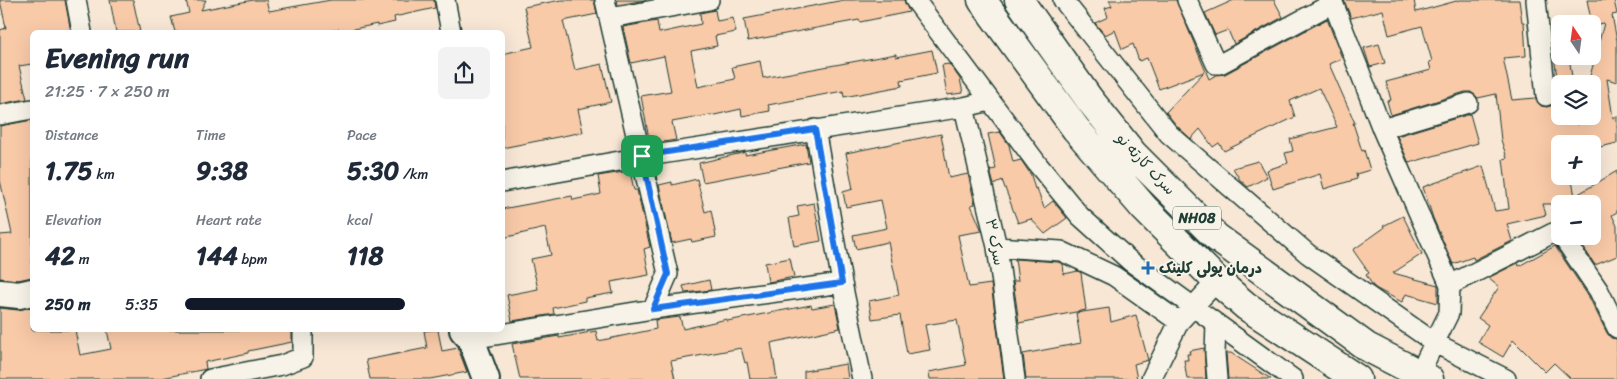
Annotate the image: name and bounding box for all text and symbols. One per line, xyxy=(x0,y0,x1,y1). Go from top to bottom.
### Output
north arrow xyxy=(1551,15,1601,65)
map controls xyxy=(1551,15,1601,245)
text: Evening run xyxy=(45,33,189,82)
button: share xyxy=(438,47,490,99)
button: layers xyxy=(1551,75,1601,125)
text: 21:25 · 7 × 250 m xyxy=(45,77,169,106)
text: Distance xyxy=(45,123,98,148)
text: Time xyxy=(196,123,226,148)
text: Pace xyxy=(347,123,377,148)
street label: سرک کارته نو xyxy=(1109,126,1182,201)
pin xyxy=(621,135,663,177)
button: + xyxy=(1551,135,1601,185)
icon: arrive xyxy=(628,142,656,170)
text: 1.75 xyxy=(45,148,93,193)
text: 9:38 xyxy=(196,148,248,193)
text: 5:30 xyxy=(347,148,399,193)
text: km xyxy=(93,162,115,187)
text: /km xyxy=(399,162,428,187)
button: − xyxy=(1551,195,1601,245)
road number: NH08 xyxy=(1173,207,1221,230)
text: Elevation xyxy=(45,208,102,233)
text: Heart rate xyxy=(196,208,262,233)
text: kcal xyxy=(347,208,372,233)
street label: سرک ۳ xyxy=(978,216,1012,268)
text: 42 xyxy=(45,233,75,278)
text: 144 xyxy=(196,233,238,278)
text: 118 xyxy=(347,233,384,278)
text: m xyxy=(75,247,89,272)
text: bpm xyxy=(238,247,267,272)
place label: درمان پولی کلینک xyxy=(1159,255,1262,281)
marker: درمان پولی کلینک xyxy=(1141,261,1155,275)
text: 250 m xyxy=(45,290,91,319)
text: 5:35 xyxy=(125,290,158,319)

